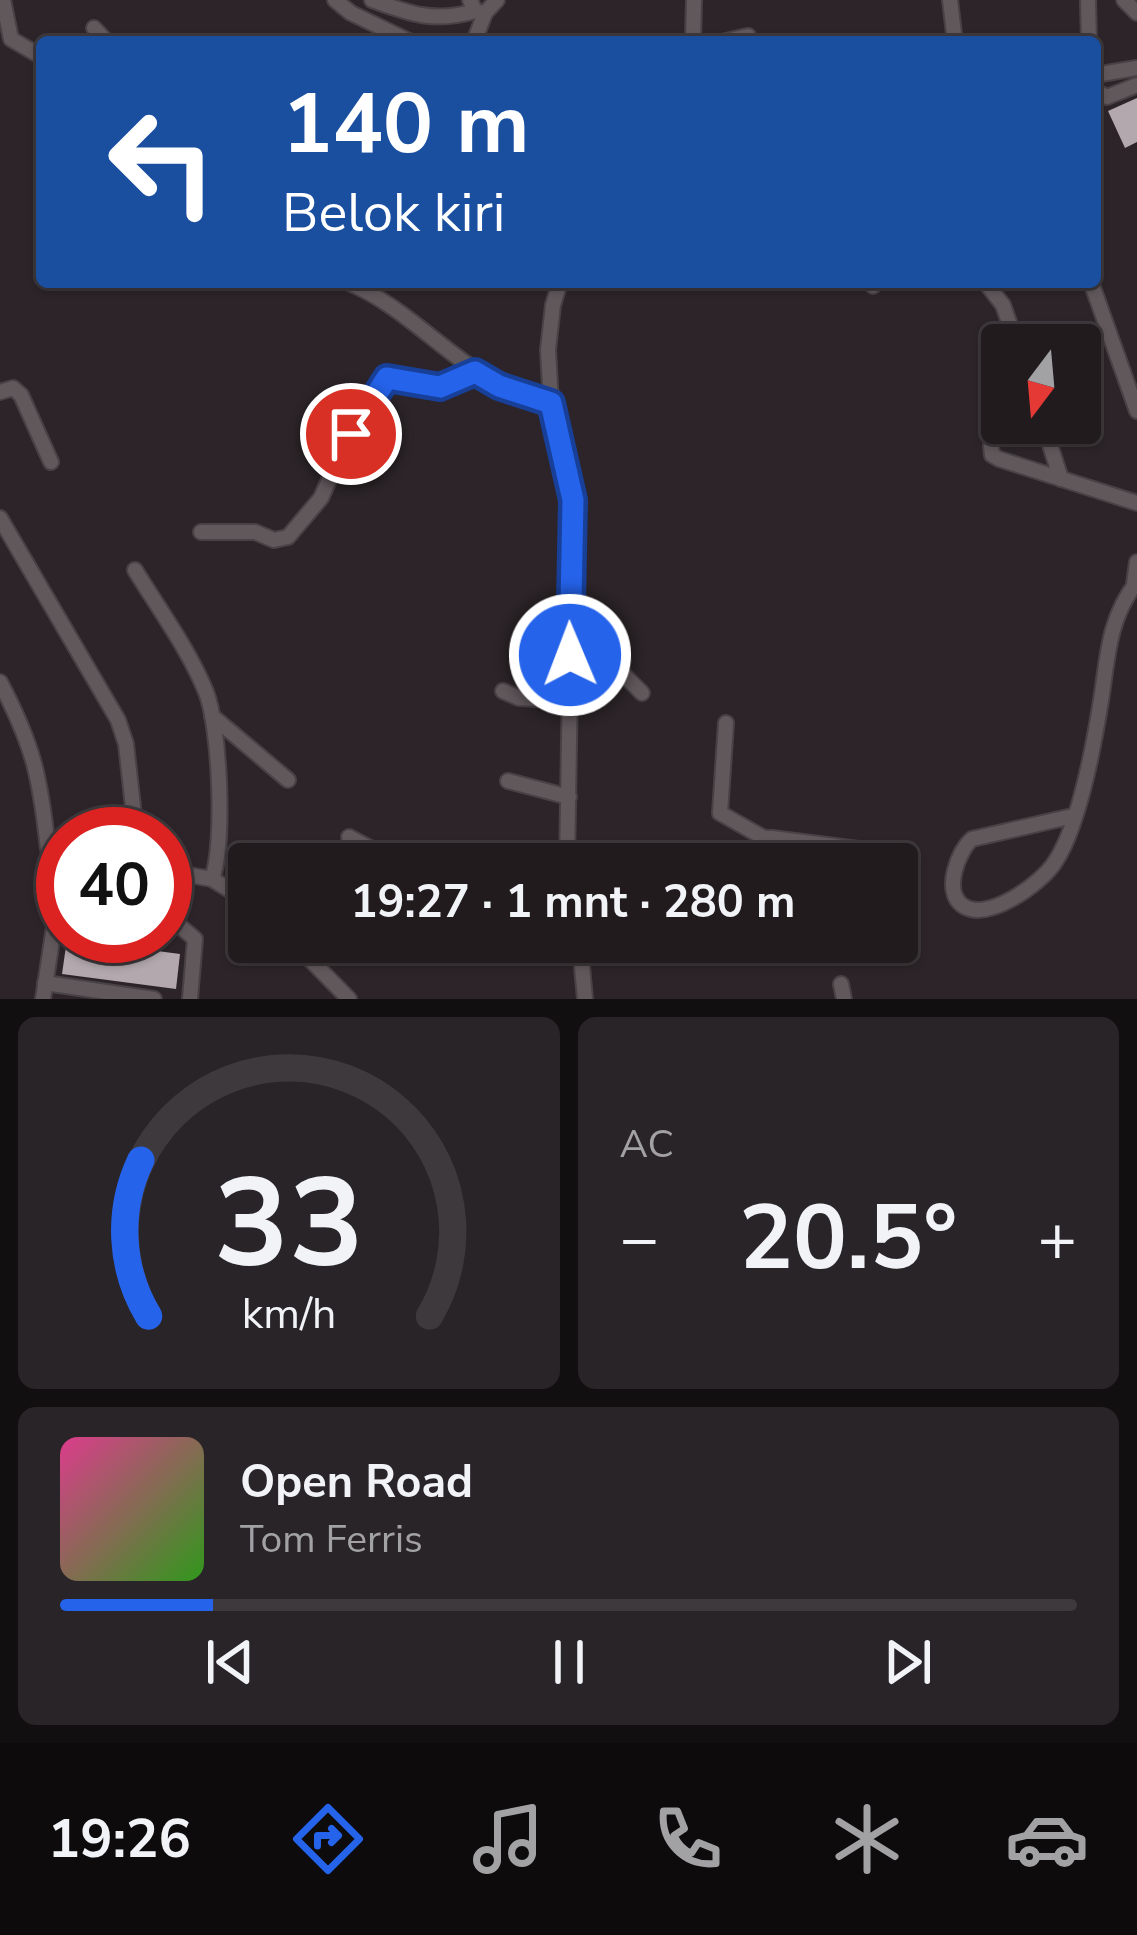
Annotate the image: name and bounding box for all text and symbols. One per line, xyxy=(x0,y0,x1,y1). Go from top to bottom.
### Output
text: 140 m xyxy=(282,67,530,182)
icon: left xyxy=(84,84,240,240)
text: Belok kiri xyxy=(282,176,505,250)
north arrow xyxy=(981,324,1101,444)
map controls xyxy=(981,324,1101,444)
pin xyxy=(300,383,402,485)
icon: arrive xyxy=(318,401,384,467)
position arrow xyxy=(507,592,633,718)
speed limit sign: 40 xyxy=(36,807,192,963)
text: 19:27 · 1 mnt · 280 m xyxy=(351,872,795,933)
text: AC xyxy=(620,1118,674,1171)
text: 33 xyxy=(214,1139,364,1309)
text: 20.5° xyxy=(739,1177,957,1300)
text: − xyxy=(620,1194,659,1284)
text: + xyxy=(1037,1194,1077,1284)
text: km/h xyxy=(241,1285,336,1343)
text: Open Road xyxy=(240,1452,473,1513)
text: Tom Ferris xyxy=(240,1513,423,1566)
icon: previous xyxy=(197,1629,263,1695)
icon: pause xyxy=(536,1629,602,1695)
icon: next xyxy=(875,1629,941,1695)
icon: directions xyxy=(286,1797,370,1881)
icon: music xyxy=(466,1797,550,1881)
icon: phone xyxy=(646,1797,730,1881)
icon: climate xyxy=(825,1797,909,1881)
icon: car xyxy=(1005,1797,1089,1881)
text: 19:26 xyxy=(48,1802,191,1876)

